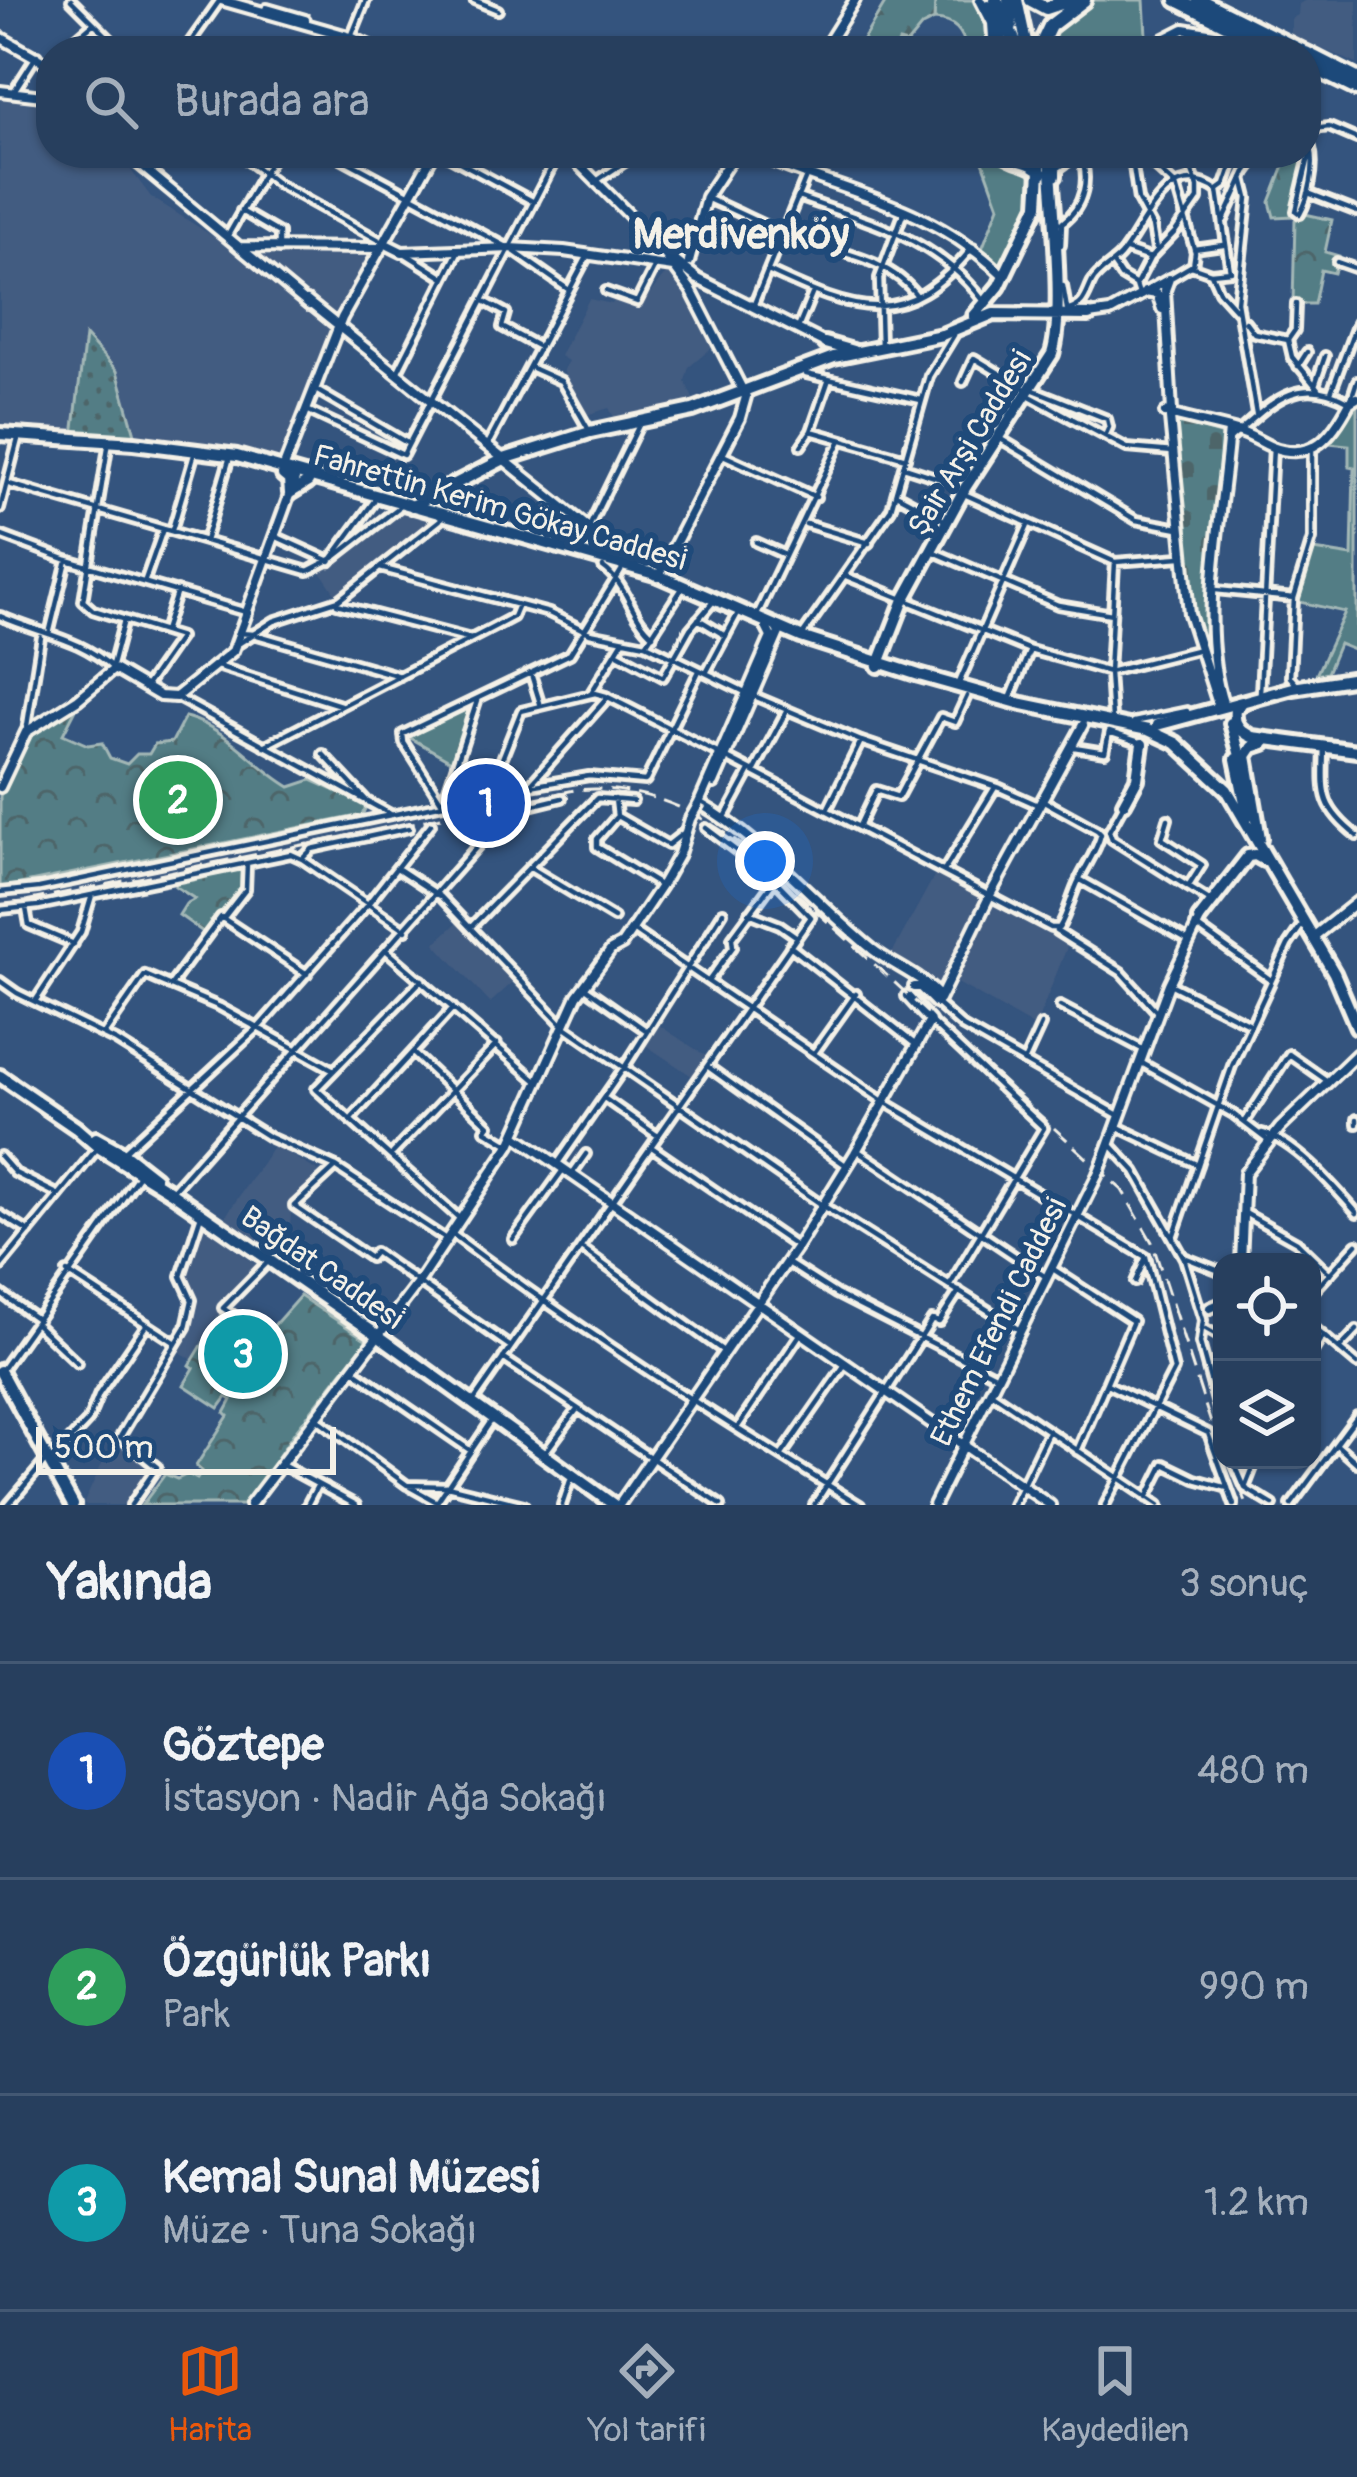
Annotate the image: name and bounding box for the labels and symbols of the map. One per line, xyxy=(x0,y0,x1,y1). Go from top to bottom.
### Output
district label: Merdivenköy xyxy=(633,209,849,261)
street label: Şair Arşi Caddesi xyxy=(900,343,1040,543)
street label: Fahrettin Kerim Gökay Caddesi xyxy=(309,437,691,579)
pin: 2 xyxy=(139,755,217,845)
pin: 1 xyxy=(447,758,525,848)
your location xyxy=(735,831,795,891)
street label: Ethem Efendi Caddesi xyxy=(923,1192,1075,1452)
street label: Bağdat Caddesi xyxy=(233,1198,411,1338)
pin: 3 xyxy=(204,1309,282,1399)
scale bar xyxy=(36,1421,336,1474)

